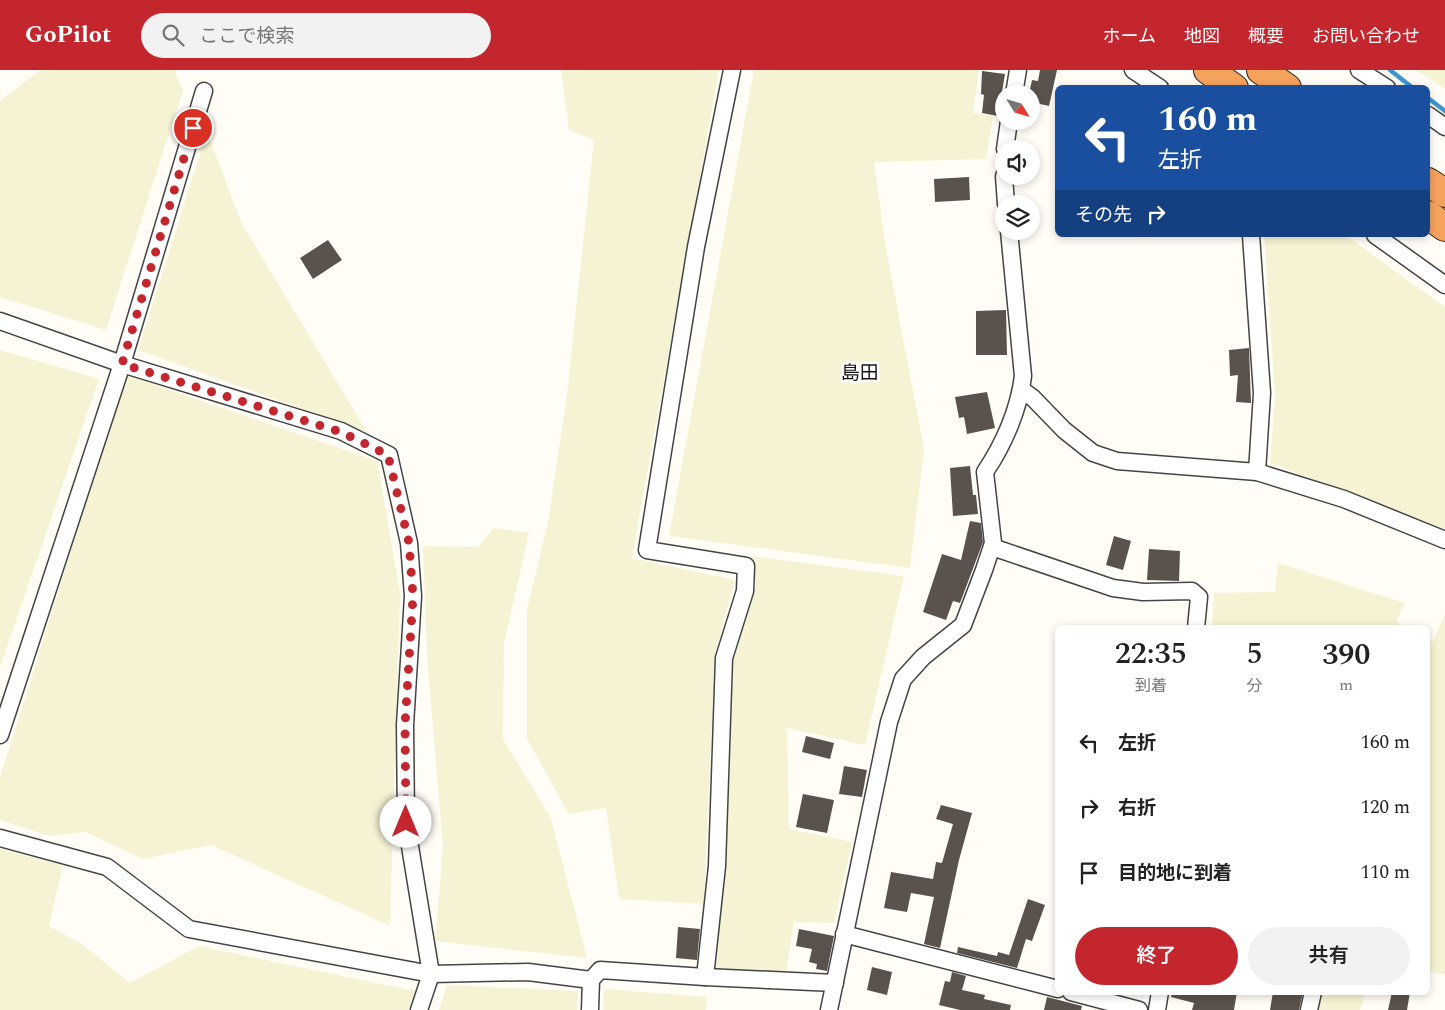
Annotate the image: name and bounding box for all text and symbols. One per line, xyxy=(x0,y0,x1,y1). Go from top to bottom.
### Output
search box xyxy=(141,13,491,58)
text: GoPilot xyxy=(25,17,111,53)
icon: search xyxy=(159,21,187,49)
text: ここで検索 xyxy=(199,22,294,51)
text: ホーム xyxy=(1103,23,1156,50)
text: 地図 xyxy=(1184,23,1220,50)
text: 概要 xyxy=(1248,23,1284,50)
text: お問い合わせ xyxy=(1312,23,1420,50)
north arrow xyxy=(995,85,1040,130)
map controls xyxy=(995,85,1040,240)
text: 160 m xyxy=(1158,93,1257,146)
icon: left xyxy=(1075,105,1140,170)
pin xyxy=(172,107,214,149)
icon: arrive xyxy=(179,114,207,142)
button: sound xyxy=(995,140,1040,185)
text: 左折 xyxy=(1158,144,1202,177)
button: layers xyxy=(995,195,1040,240)
icon: right xyxy=(1142,200,1170,228)
text: その先 xyxy=(1075,201,1132,230)
district label: 島田 xyxy=(841,359,879,388)
text: 22:35 xyxy=(1115,631,1187,677)
text: 5 xyxy=(1246,631,1263,677)
text: 390 xyxy=(1322,632,1370,678)
text: m xyxy=(1339,673,1353,697)
text: 到着 xyxy=(1135,674,1167,698)
text: 分 xyxy=(1246,674,1262,698)
text: 160 m xyxy=(1360,728,1410,757)
icon: left xyxy=(1075,729,1103,757)
text: 左折 xyxy=(1118,729,1156,758)
text: 120 m xyxy=(1360,793,1410,822)
icon: right xyxy=(1075,794,1103,822)
text: 右折 xyxy=(1118,794,1156,823)
position arrow xyxy=(379,795,431,847)
text: 110 m xyxy=(1360,858,1410,887)
icon: arrive xyxy=(1075,859,1103,887)
text: 目的地に到着 xyxy=(1118,859,1232,888)
button: 終了 xyxy=(1075,927,1238,985)
button: 共有 xyxy=(1248,927,1410,985)

